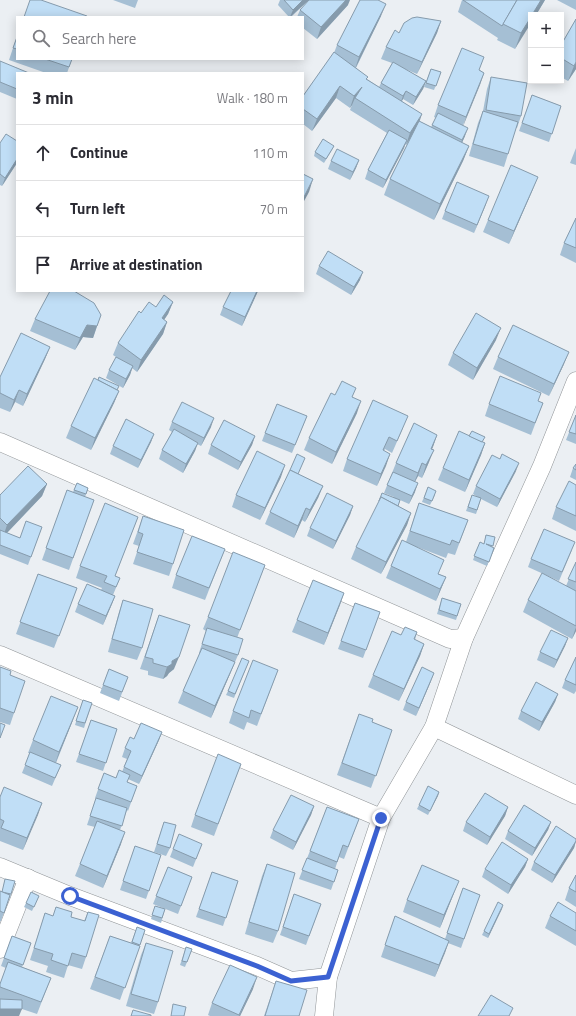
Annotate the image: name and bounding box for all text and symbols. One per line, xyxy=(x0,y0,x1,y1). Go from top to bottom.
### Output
map controls xyxy=(528,12,564,84)
button: + xyxy=(528,12,564,48)
search box xyxy=(16,16,304,60)
icon: search xyxy=(30,27,52,49)
text: Search here xyxy=(62,27,136,50)
button: − xyxy=(528,48,564,84)
text: 3 min xyxy=(32,85,73,111)
text: Walk · 180 m xyxy=(217,88,288,108)
text: Continue xyxy=(70,141,128,164)
icon: ahead xyxy=(32,142,54,164)
text: 110 m xyxy=(252,143,288,163)
text: Turn left xyxy=(70,197,125,220)
icon: left xyxy=(32,198,54,220)
text: 70 m xyxy=(260,199,288,219)
text: Arrive at destination xyxy=(70,253,203,276)
icon: arrive xyxy=(32,254,54,276)
route end xyxy=(372,809,390,827)
route start xyxy=(61,887,79,905)

